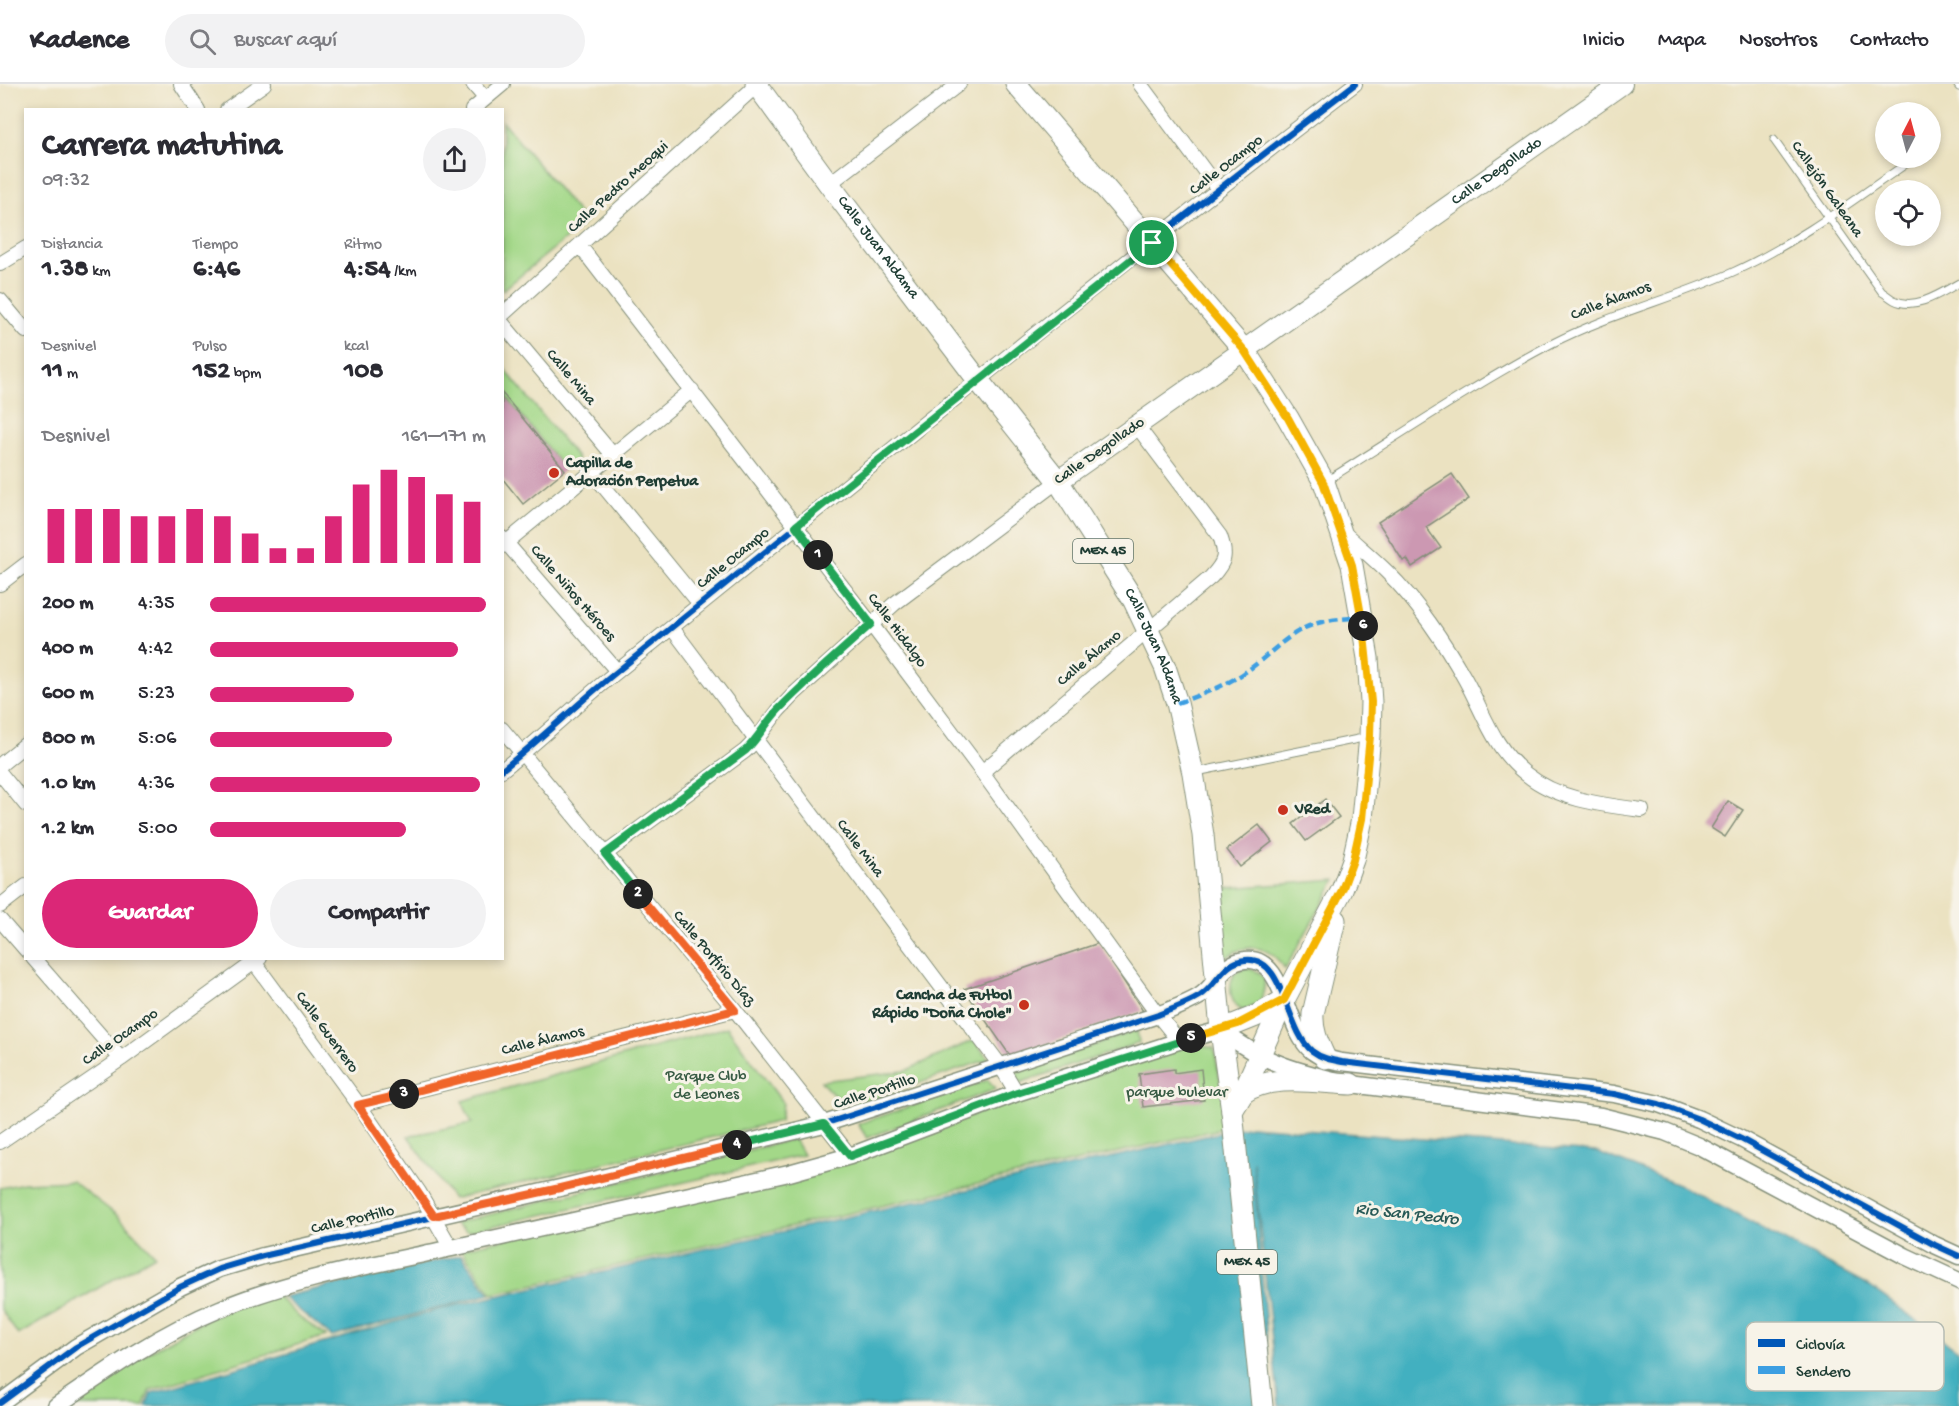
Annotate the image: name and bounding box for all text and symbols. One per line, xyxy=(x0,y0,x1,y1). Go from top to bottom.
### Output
search box xyxy=(165,14,585,68)
text: Kadence xyxy=(30,25,129,58)
icon: search xyxy=(186,25,219,58)
text: Buscar aquí xyxy=(234,28,337,54)
text: Inicio xyxy=(1583,29,1625,54)
text: Mapa xyxy=(1658,29,1706,54)
text: Nosotros xyxy=(1739,29,1817,54)
text: Contacto xyxy=(1850,29,1929,54)
north arrow xyxy=(1875,102,1941,168)
map controls xyxy=(1875,102,1941,246)
text: Carrera matutina xyxy=(42,128,282,166)
button: share xyxy=(423,128,486,191)
street label: Calle Ocampo xyxy=(1186,131,1268,201)
street label: Calle Degollado xyxy=(1448,133,1546,210)
street label: Calle Pedro Meoqui xyxy=(565,138,673,238)
street label: Callejón Galeana xyxy=(1786,138,1867,243)
text: 09:32 xyxy=(42,170,90,193)
button: locate xyxy=(1875,180,1941,246)
street label: Calle Juan Aldama xyxy=(832,193,923,304)
pin xyxy=(1126,217,1177,268)
icon: arrive xyxy=(1135,226,1168,259)
text: Distancia xyxy=(42,236,103,255)
text: Tiempo xyxy=(193,236,238,255)
text: Ritmo xyxy=(344,236,382,255)
text: 1.38 xyxy=(42,255,88,286)
text: 6:46 xyxy=(193,255,240,286)
text: 4:54 xyxy=(344,255,390,286)
text: km xyxy=(88,263,111,282)
text: /km xyxy=(390,263,417,282)
street label: Calle Álamos xyxy=(1568,277,1655,326)
text: Desnivel xyxy=(42,338,96,357)
text: Pulso xyxy=(193,338,227,357)
text: kcal xyxy=(344,338,369,357)
street label: Calle Mina xyxy=(541,346,600,411)
text: 11 xyxy=(42,357,63,388)
text: 152 xyxy=(193,357,230,388)
text: 108 xyxy=(344,357,384,388)
text: m xyxy=(63,365,78,384)
text: bpm xyxy=(230,365,261,384)
street label: Calle Degollado xyxy=(1051,414,1149,490)
text: Desnivel xyxy=(42,426,110,449)
text: 161–171 m xyxy=(402,426,486,449)
place label: Capilla de Adoración Perpetua xyxy=(565,455,699,492)
marker: Capilla de Adoración Perpetua xyxy=(547,466,561,480)
street label: Calle Ocampo xyxy=(694,524,774,594)
road number: MEX 45 xyxy=(1073,539,1133,563)
pin: 1 xyxy=(803,540,833,570)
street label: Calle Niños Héroes xyxy=(525,542,620,647)
text: 1 xyxy=(815,545,821,564)
street label: Calle Juan Aldama xyxy=(1119,585,1187,707)
street label: Calle Hidalgo xyxy=(862,590,930,672)
text: 200 m xyxy=(42,593,93,616)
text: 4:35 xyxy=(138,593,175,616)
pin: 6 xyxy=(1348,611,1378,641)
text: 6 xyxy=(1359,616,1367,635)
street label: Calle Álamo xyxy=(1053,626,1126,691)
text: 400 m xyxy=(42,638,93,661)
text: 4:42 xyxy=(138,638,173,661)
text: 600 m xyxy=(42,683,94,706)
text: 5:23 xyxy=(138,683,175,706)
text: 800 m xyxy=(42,728,95,751)
text: 5:06 xyxy=(138,728,176,751)
text: 1.0 km xyxy=(42,773,96,796)
text: 4:36 xyxy=(138,773,174,796)
place label: VRed xyxy=(1294,801,1332,820)
marker: VRed xyxy=(1276,803,1290,817)
street label: Calle Mina xyxy=(831,816,888,883)
text: 1.2 km xyxy=(42,818,94,841)
text: 5:00 xyxy=(138,818,178,841)
button: Guardar xyxy=(42,879,258,948)
button: Compartir xyxy=(270,879,486,948)
pin: 2 xyxy=(623,879,653,909)
text: 2 xyxy=(634,884,642,903)
street label: Calle Porfirio Díaz xyxy=(668,907,759,1011)
place label: Cancha de Futbol Rápido "Doña Chole" xyxy=(871,987,1012,1024)
street label: Calle Guerrero xyxy=(290,989,362,1077)
marker: Cancha de Futbol Rápido "Doña Chole" xyxy=(1017,998,1031,1012)
street label: Calle Ocampo xyxy=(79,1005,163,1071)
street label: Calle Álamos xyxy=(500,1021,587,1061)
pin: 5 xyxy=(1176,1023,1206,1053)
text: 5 xyxy=(1187,1028,1195,1047)
park label: Parque Club de Leones xyxy=(665,1068,747,1105)
street label: Calle Portillo xyxy=(832,1071,918,1115)
pin: 3 xyxy=(389,1079,419,1109)
text: 3 xyxy=(400,1084,408,1103)
park label: parque bulevar xyxy=(1126,1084,1229,1103)
pin: 4 xyxy=(722,1130,752,1160)
text: 4 xyxy=(733,1135,741,1154)
water label: Rio San Pedro xyxy=(1354,1199,1460,1231)
street label: Calle Portillo xyxy=(310,1202,396,1240)
road number: MEX 45 xyxy=(1217,1250,1277,1274)
legend xyxy=(1746,1322,1944,1391)
text: Ciclovía xyxy=(1796,1337,1846,1356)
text: Sendero xyxy=(1796,1364,1851,1383)

